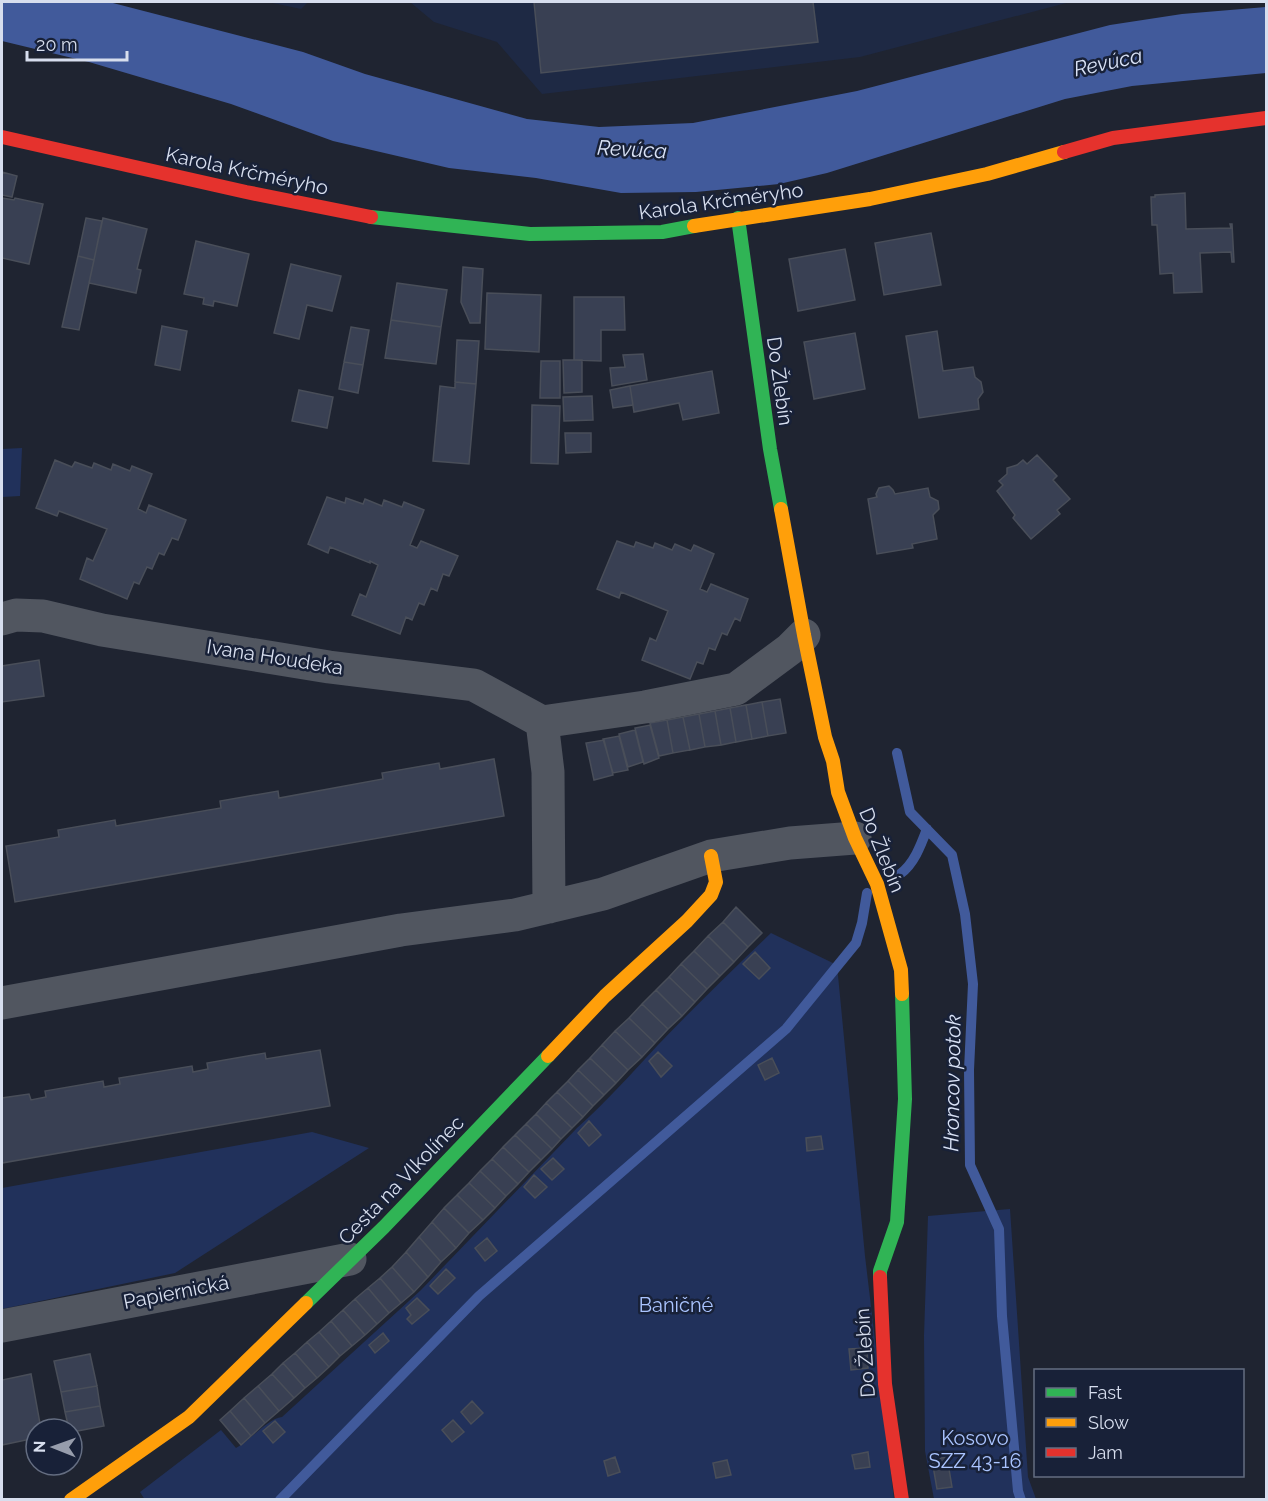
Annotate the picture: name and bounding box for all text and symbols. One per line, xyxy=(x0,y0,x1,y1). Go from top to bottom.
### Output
scale bar xyxy=(27,24,128,62)
text: 20 m xyxy=(36,34,78,55)
water label: Revúca xyxy=(1071,43,1145,81)
water label: Revúca xyxy=(597,135,667,163)
street label: Karola Krčméryho xyxy=(163,142,331,200)
street label: Karola Krčméryho xyxy=(637,178,805,224)
street label: Do Žlebín xyxy=(762,335,799,427)
street label: Ivana Houdeka xyxy=(205,634,345,680)
street label: Do Žlebín xyxy=(854,804,911,896)
water label: Hroncov potok xyxy=(938,1014,966,1152)
street label: Cesta na Vlkolínec xyxy=(333,1111,469,1249)
street label: Papiernická xyxy=(121,1270,231,1314)
park label: Baničné xyxy=(639,1293,714,1317)
street label: Do Žlebín xyxy=(849,1308,880,1399)
legend xyxy=(1034,1369,1244,1477)
text: Fast xyxy=(1088,1382,1122,1403)
text: Slow xyxy=(1088,1412,1129,1433)
north arrow xyxy=(24,1417,84,1477)
park label: Kosovo SZZ 43-16 xyxy=(929,1426,1021,1473)
text: N xyxy=(30,1440,49,1453)
text: Jam xyxy=(1088,1442,1123,1463)

